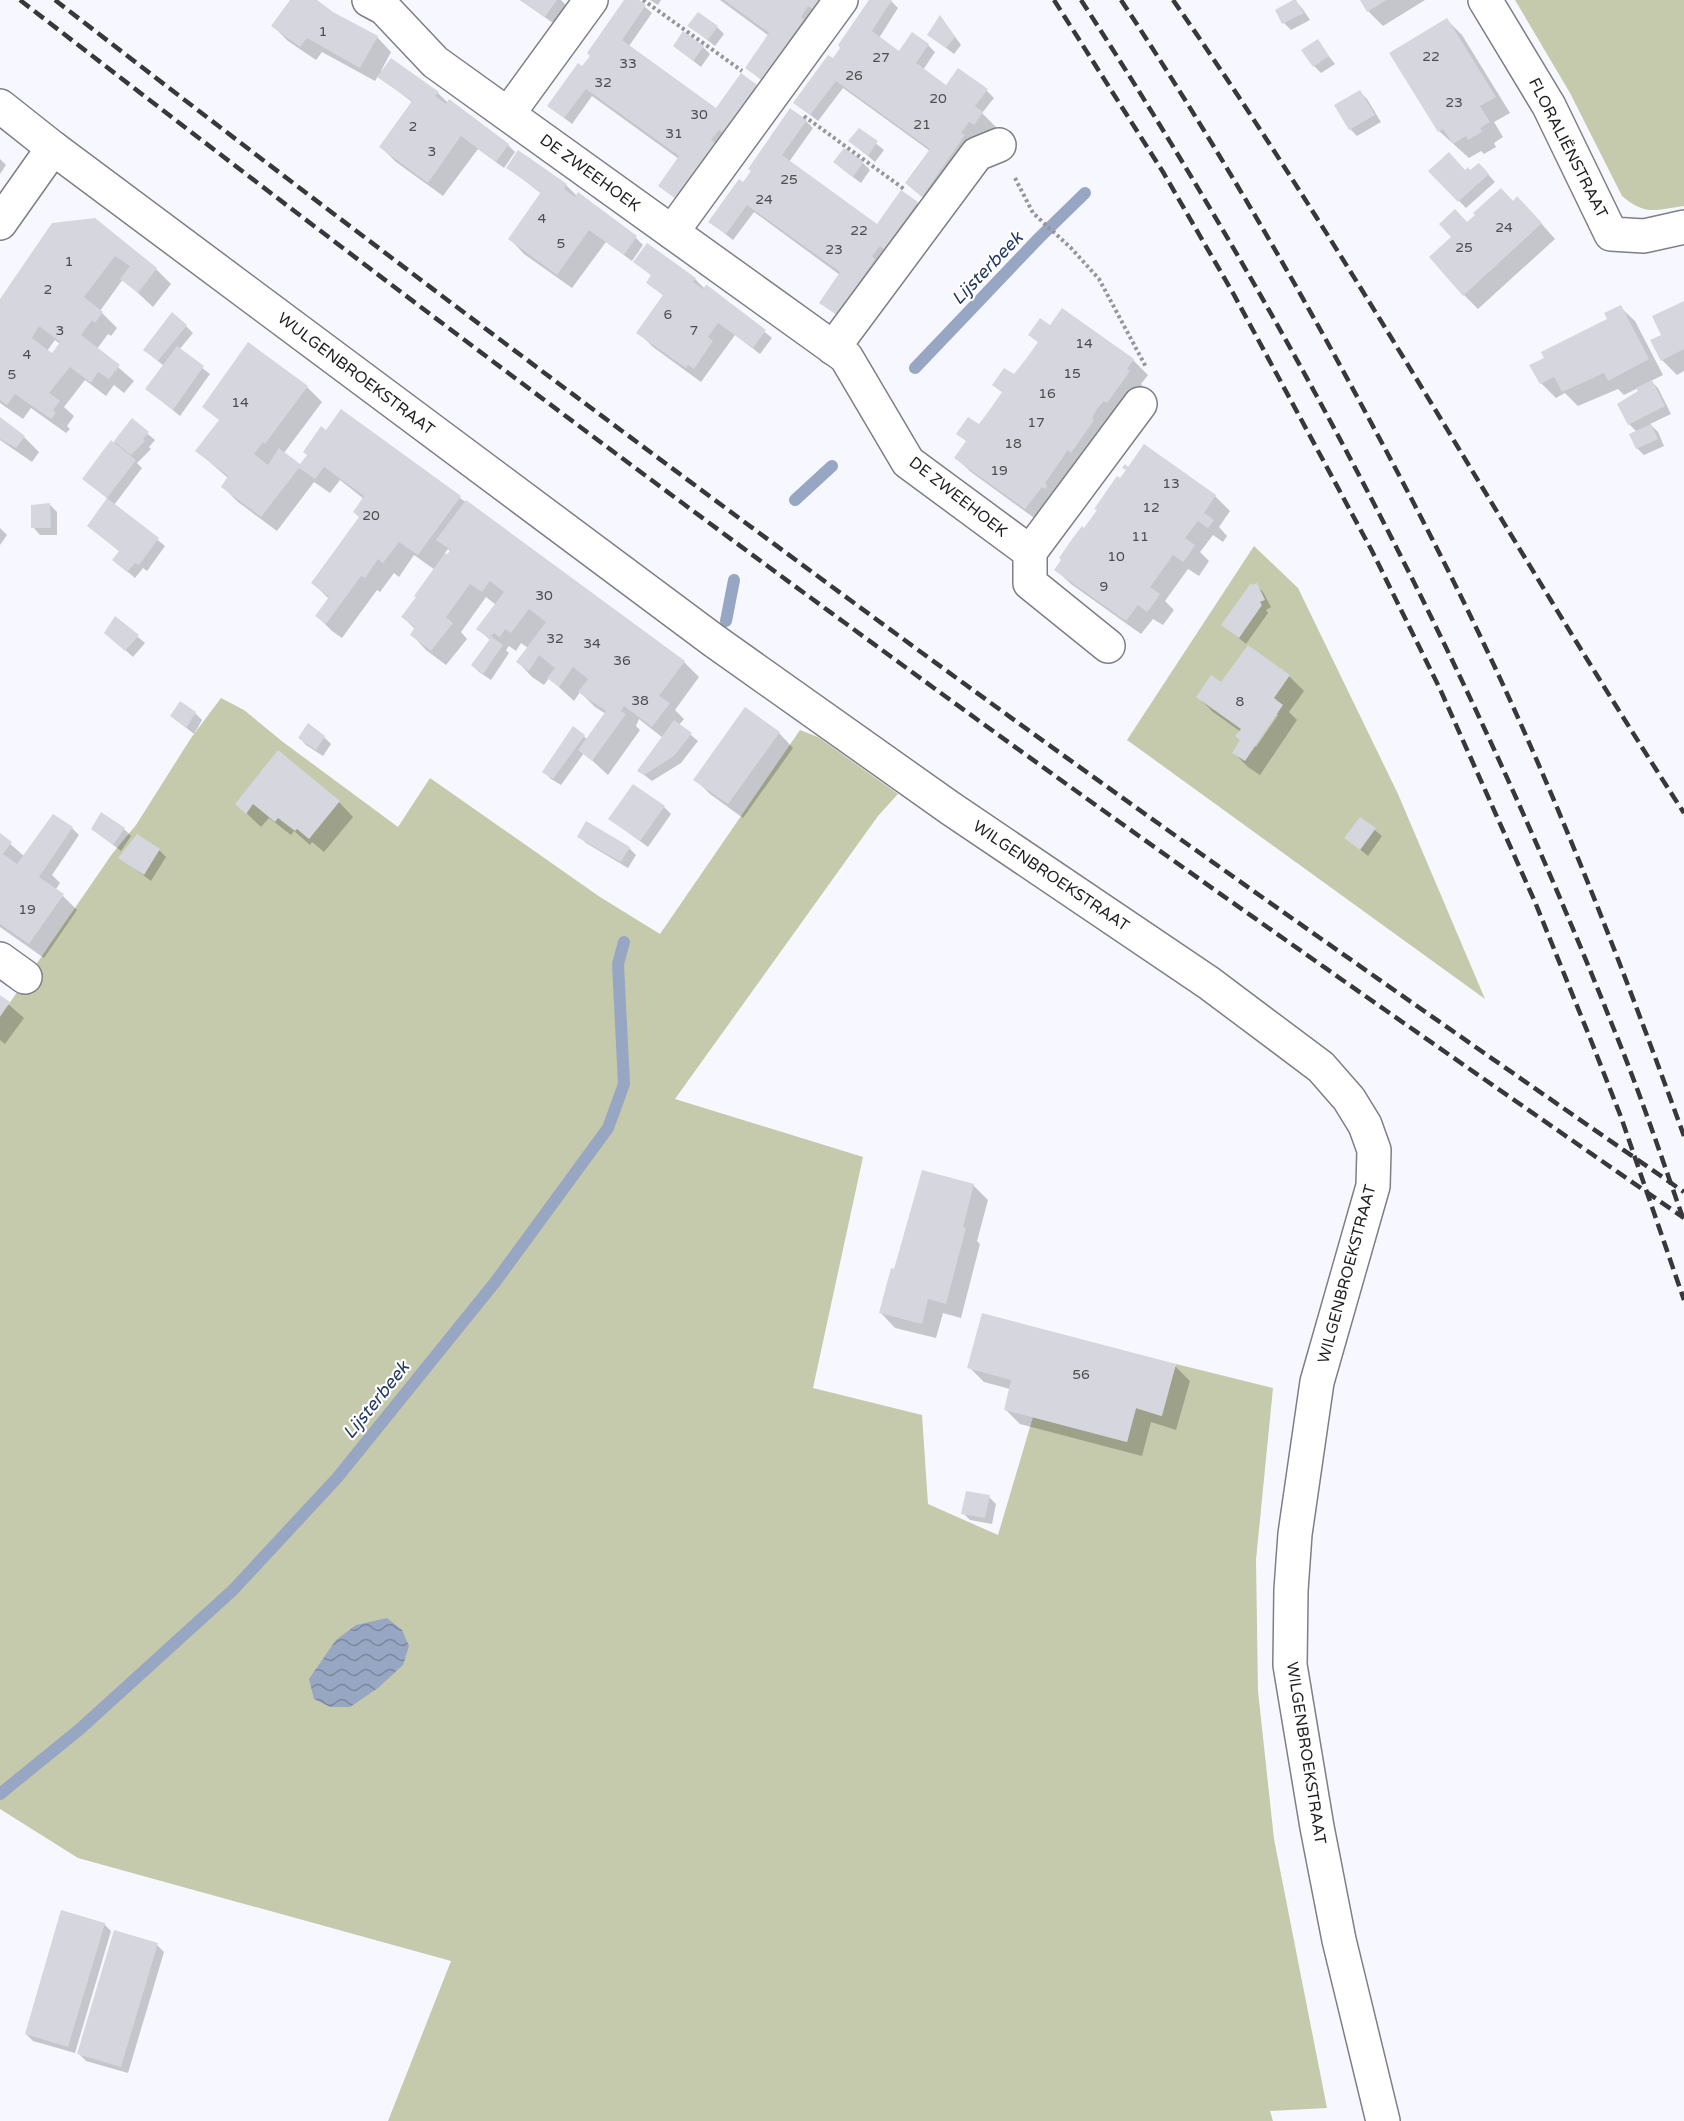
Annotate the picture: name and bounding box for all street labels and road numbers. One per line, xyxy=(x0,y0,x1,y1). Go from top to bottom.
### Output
street label: FLORALIËNSTRAAT xyxy=(1524,74,1612,222)
street label: DE ZWEEHOEK xyxy=(536,130,644,216)
street label: WULGENBROEKSTRAAT xyxy=(273,308,439,440)
street label: DE ZWEEHOEK xyxy=(905,452,1011,542)
street label: WILGENBROEKSTRAAT xyxy=(969,816,1133,936)
street label: WILGENBROEKSTRAAT xyxy=(1313,1182,1381,1366)
street label: WILGENBROEKSTRAAT xyxy=(1282,1660,1330,1846)

